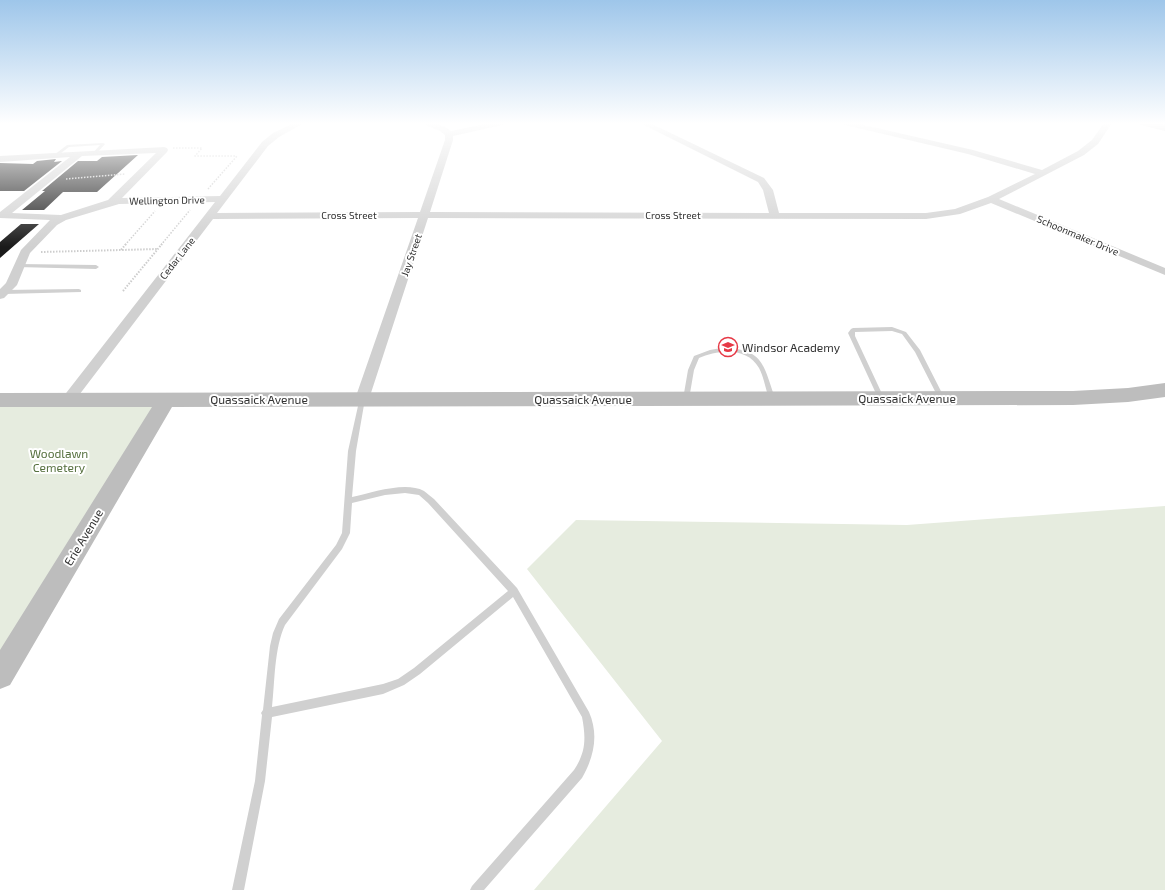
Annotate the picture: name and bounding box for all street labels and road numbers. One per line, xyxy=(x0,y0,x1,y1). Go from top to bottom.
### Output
street label: Wellington Drive xyxy=(129,193,205,207)
street label: Cross Street xyxy=(321,209,377,221)
street label: Cross Street xyxy=(645,209,701,221)
street label: Schoonmaker Drive xyxy=(1035,212,1121,258)
street label: Jay Street xyxy=(398,232,424,278)
street label: Cedar Lane xyxy=(157,235,197,281)
street label: Quassaick Avenue xyxy=(858,391,956,406)
street label: Quassaick Avenue xyxy=(210,392,308,407)
street label: Quassaick Avenue xyxy=(534,392,632,407)
street label: Erie Avenue xyxy=(61,506,105,568)

